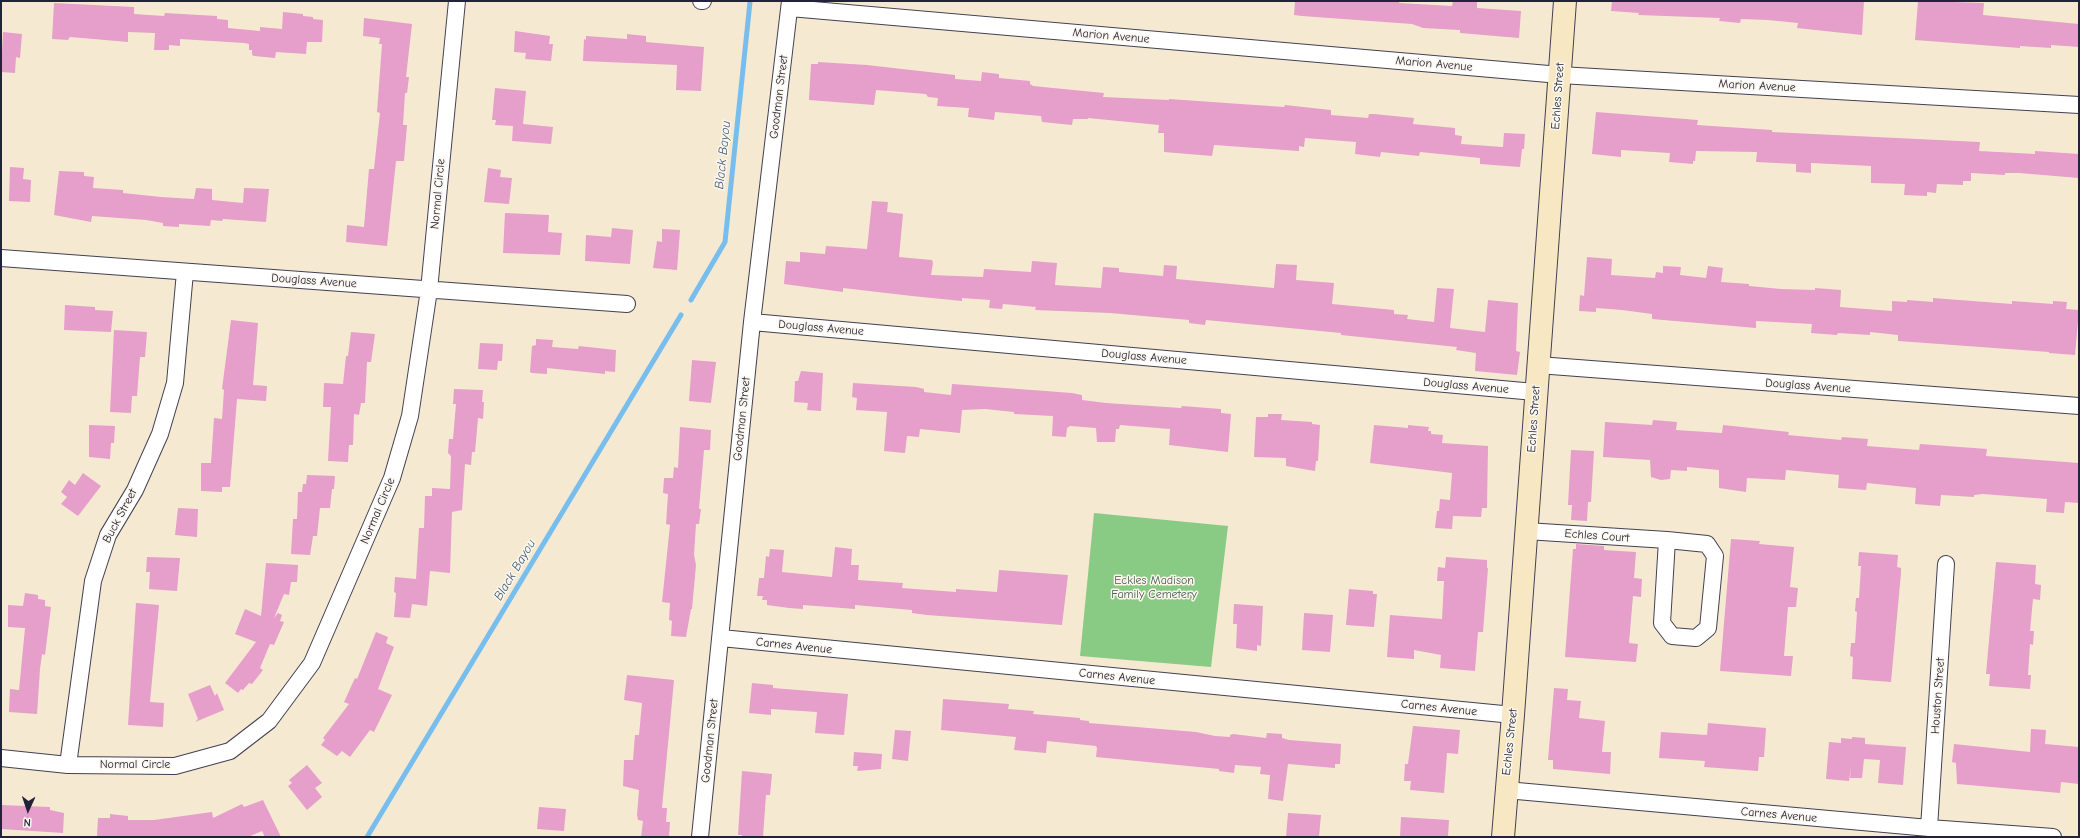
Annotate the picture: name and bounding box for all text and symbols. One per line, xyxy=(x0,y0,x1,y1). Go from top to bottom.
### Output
street label: Marion Avenue xyxy=(1072,25,1150,47)
street label: Marion Avenue xyxy=(1395,53,1473,75)
street label: Goodman Street xyxy=(767,54,791,140)
street label: Echles Street xyxy=(1548,62,1568,130)
street label: Marion Avenue xyxy=(1718,77,1796,95)
water label: Black Bayou xyxy=(712,120,734,190)
street label: Normal Circle xyxy=(428,158,448,230)
street label: Douglass Avenue xyxy=(271,271,357,291)
street label: Douglass Avenue xyxy=(778,317,864,339)
street label: Douglass Avenue xyxy=(1101,346,1187,368)
street label: Douglass Avenue xyxy=(1423,375,1509,397)
street label: Goodman Street xyxy=(730,376,754,462)
street label: Douglass Avenue xyxy=(1765,376,1851,396)
street label: Echles Street xyxy=(1524,385,1544,453)
street label: Normal Circle xyxy=(358,476,398,546)
street label: Buck Street xyxy=(100,486,140,546)
street label: Echles Court xyxy=(1564,527,1630,545)
water label: Black Bayou xyxy=(491,537,539,603)
park label: Eckles Madison Family Cemetery xyxy=(1111,574,1197,602)
street label: Carnes Avenue xyxy=(755,635,833,657)
street label: Houston Street xyxy=(1928,657,1948,735)
street label: Carnes Avenue xyxy=(1078,666,1156,688)
street label: Carnes Avenue xyxy=(1400,697,1478,719)
street label: Goodman Street xyxy=(698,698,722,784)
street label: Echles Street xyxy=(1499,708,1521,776)
street label: Normal Circle xyxy=(100,758,170,772)
north arrow xyxy=(8,790,48,830)
street label: Carnes Avenue xyxy=(1740,804,1818,826)
text: N xyxy=(23,816,31,829)

